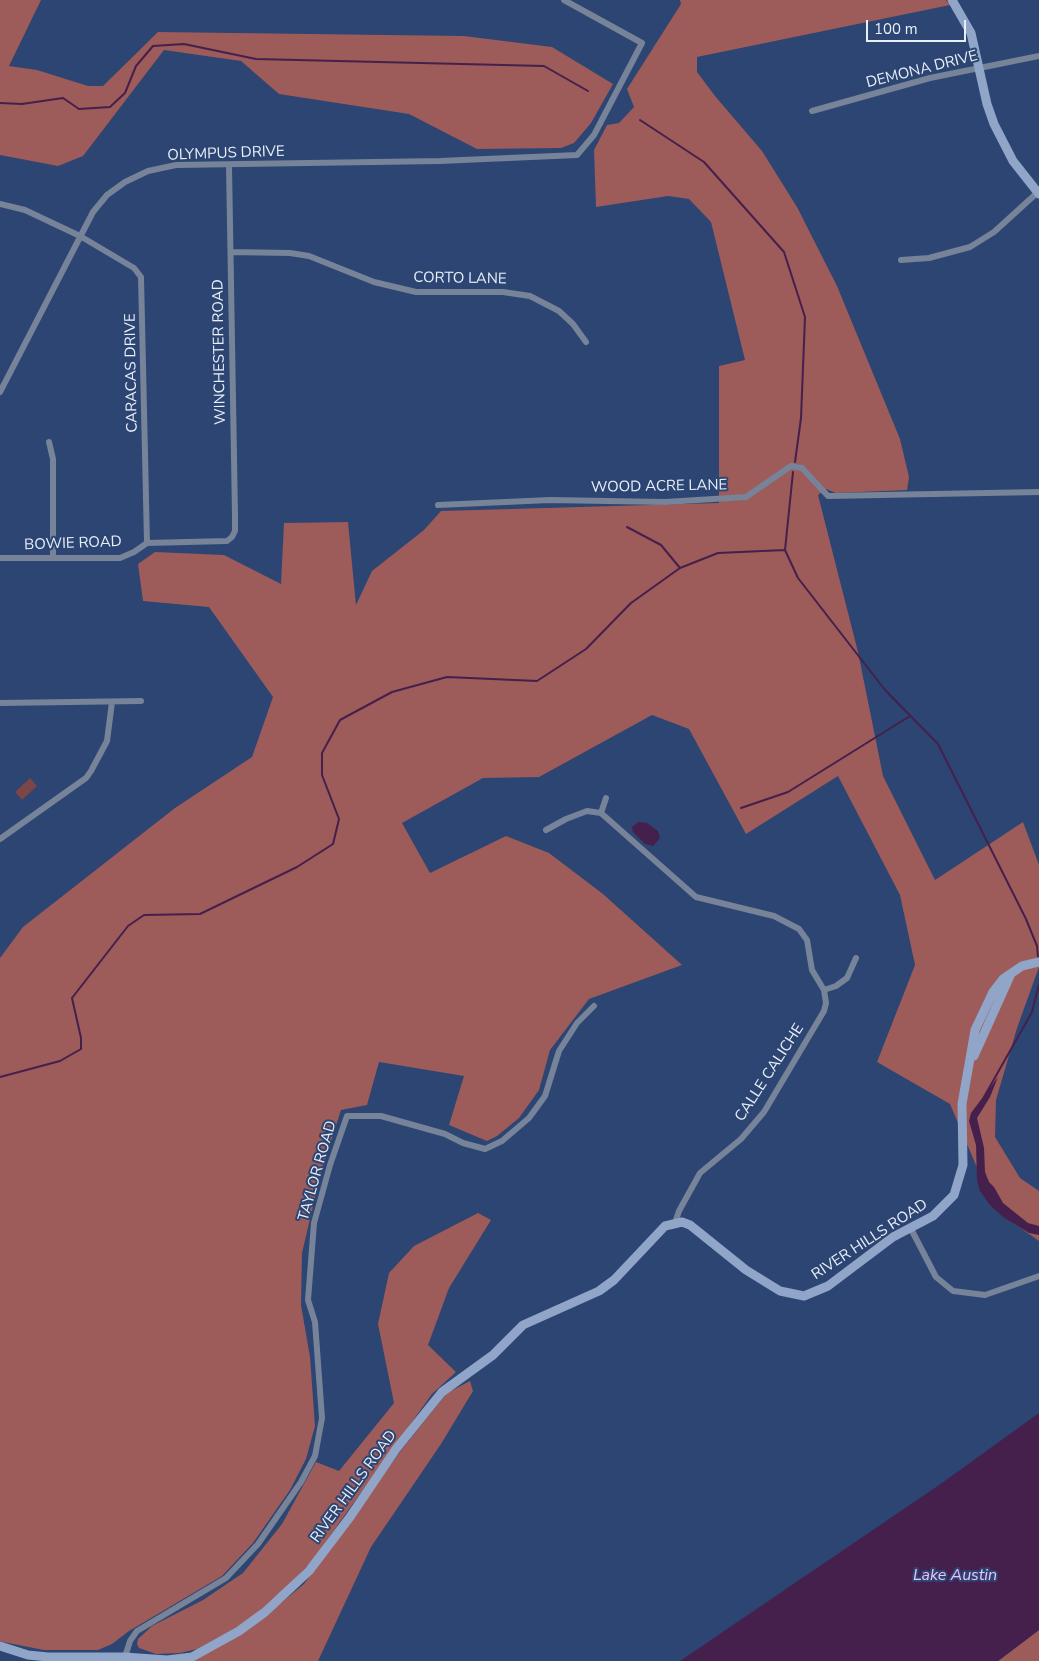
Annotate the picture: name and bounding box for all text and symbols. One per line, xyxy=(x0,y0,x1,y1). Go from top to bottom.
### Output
scale bar xyxy=(869,10,969,42)
text: 100 m xyxy=(874,19,918,39)
street label: DEMONA DRIVE xyxy=(864,47,980,93)
street label: OLYMPUS DRIVE xyxy=(167,143,285,165)
street label: CORTO LANE xyxy=(413,269,507,289)
street label: WINCHESTER ROAD xyxy=(210,279,230,425)
street label: CARACAS DRIVE xyxy=(122,313,142,433)
street label: WOOD ACRE LANE xyxy=(591,477,727,497)
street label: BOWIE ROAD xyxy=(24,533,122,555)
street label: CALLE CALICHE xyxy=(732,1021,808,1125)
street label: TAYLOR ROAD xyxy=(295,1119,341,1223)
street label: RIVER HILLS ROAD xyxy=(809,1196,931,1284)
street label: RIVER HILLS ROAD xyxy=(307,1427,401,1547)
water label: Lake Austin xyxy=(913,1566,997,1586)

